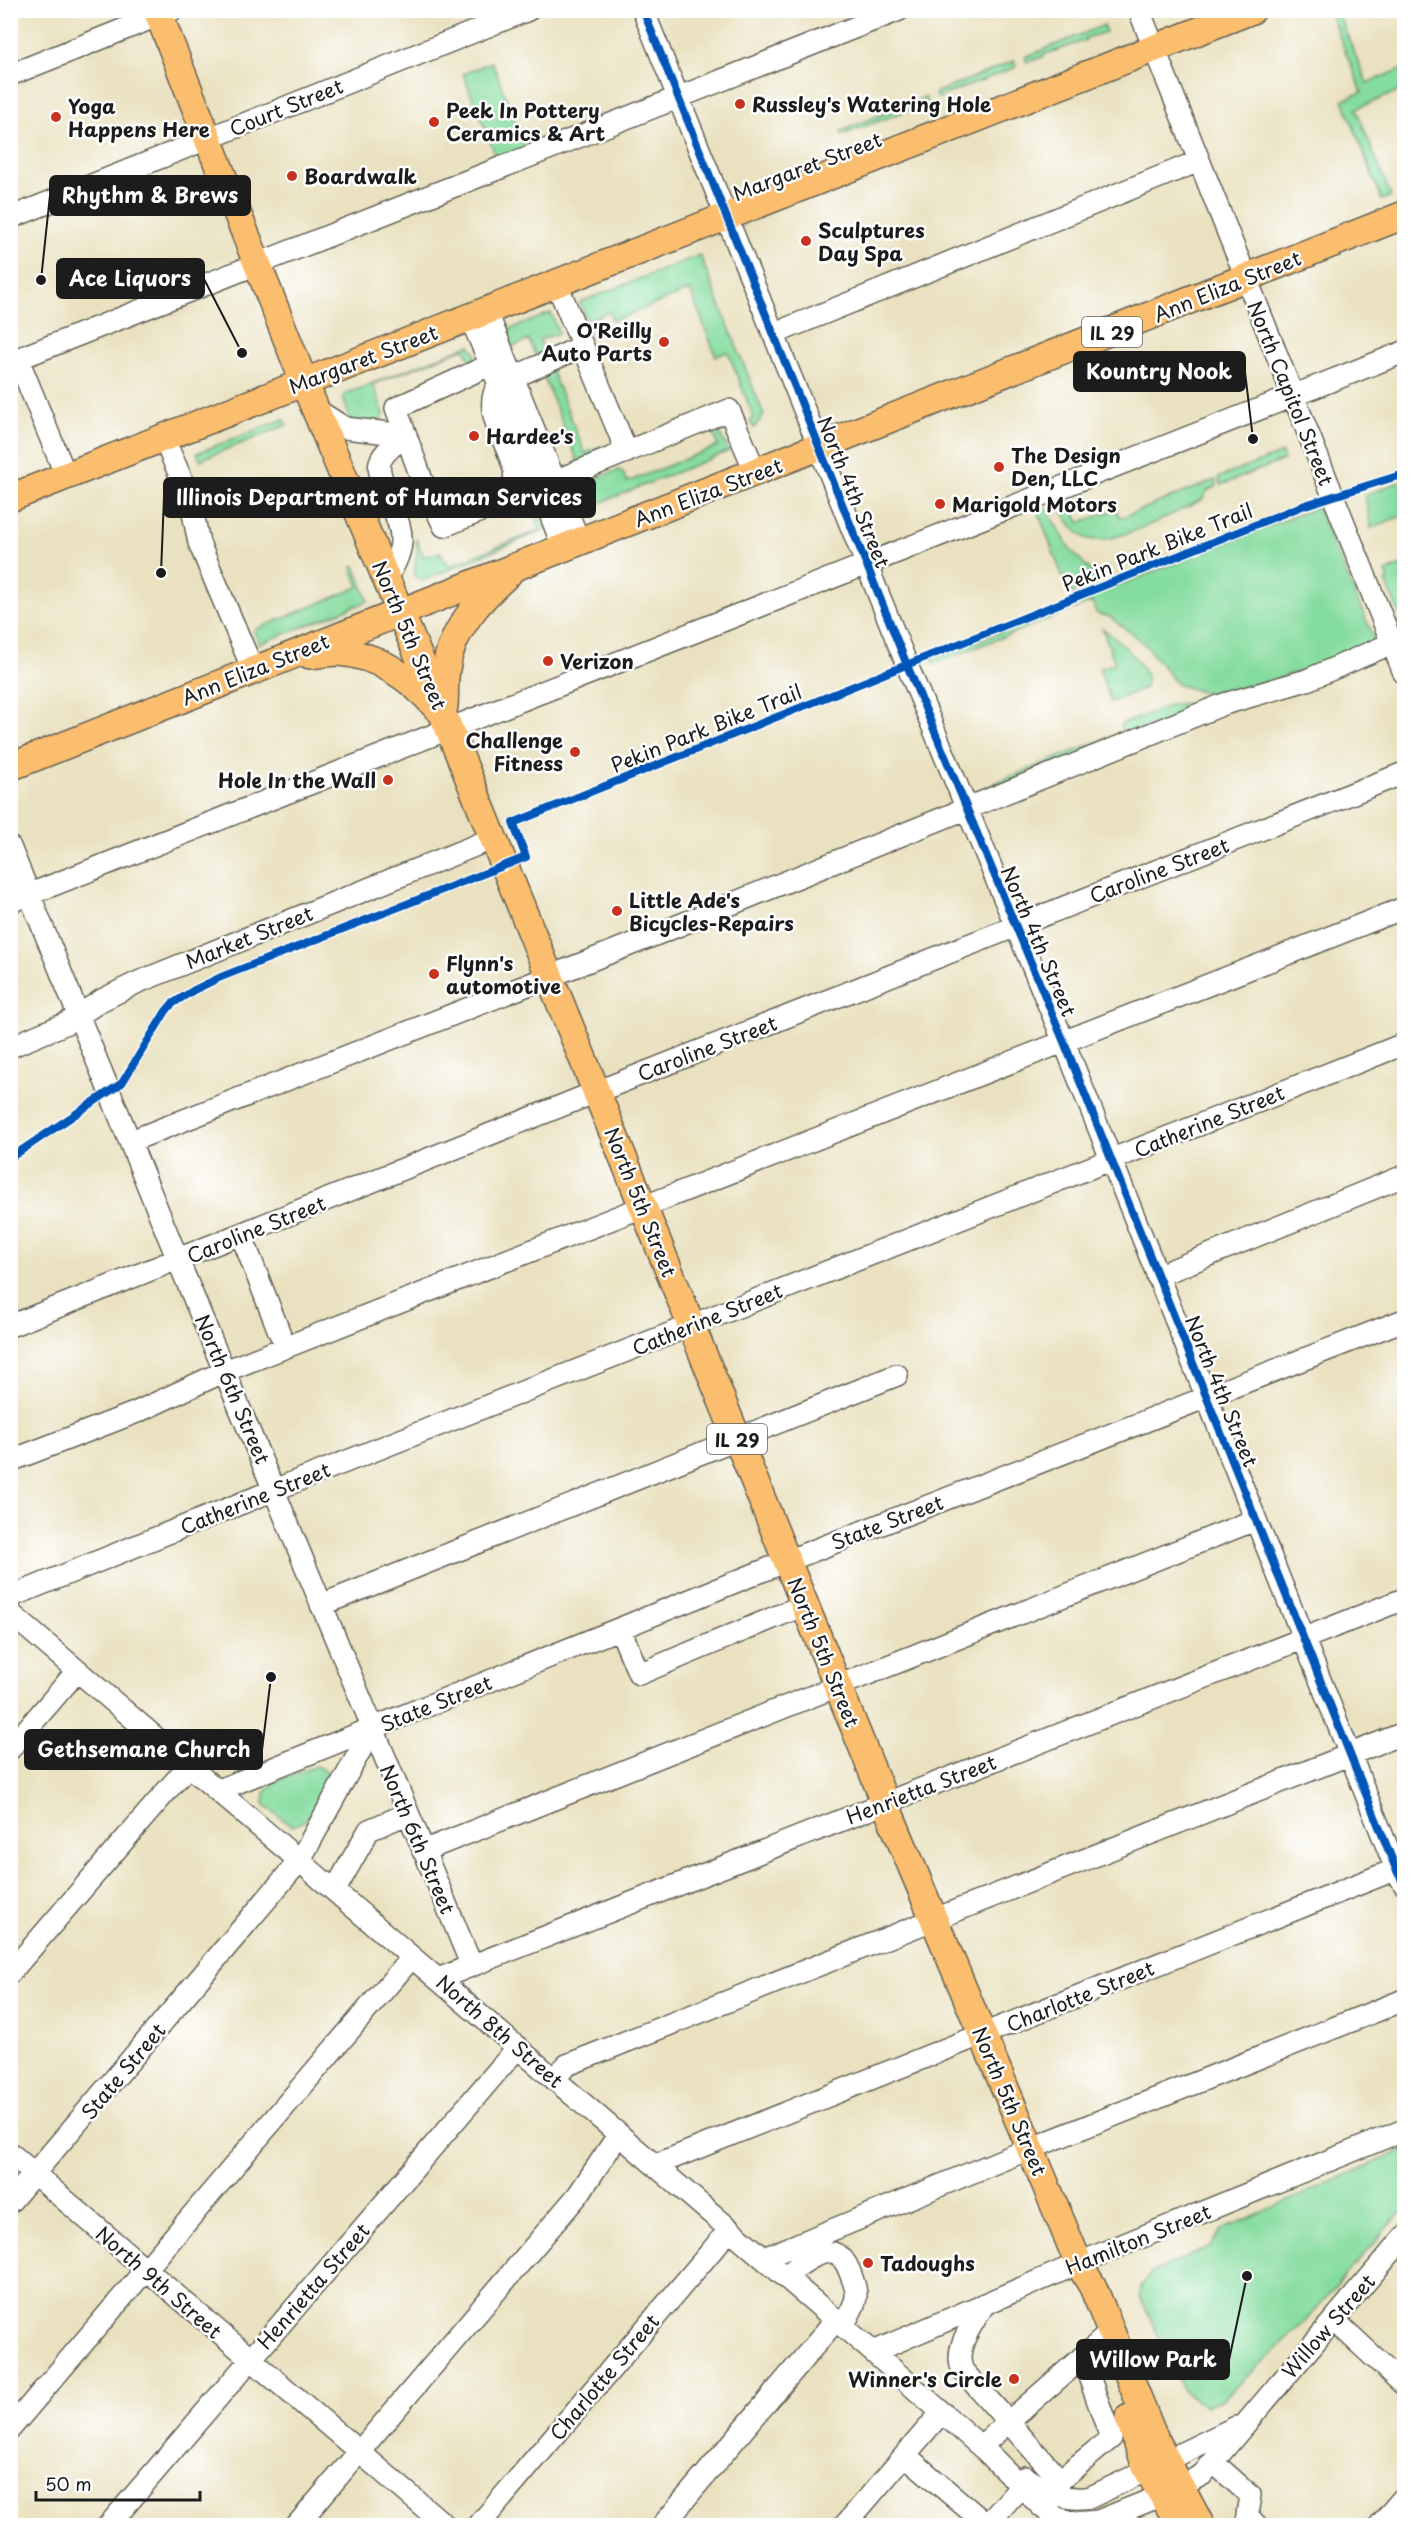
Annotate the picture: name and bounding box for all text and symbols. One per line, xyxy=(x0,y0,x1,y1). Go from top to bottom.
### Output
street label: Court Street xyxy=(225,71,347,143)
place label: Russley's Watering Hole xyxy=(752,89,991,119)
place label: Yoga Happens Here xyxy=(68,91,210,144)
place label: Peek In Pottery Ceramics & Art xyxy=(446,95,606,148)
marker: Russley's Watering Hole xyxy=(733,97,747,111)
marker: Yoga Happens Here xyxy=(49,110,63,124)
marker: Peek In Pottery Ceramics & Art xyxy=(427,115,441,129)
street label: Margaret Street xyxy=(728,124,886,208)
place label: Boardwalk xyxy=(304,161,418,191)
marker: Boardwalk xyxy=(285,169,299,183)
callout: Rhythm & Brews xyxy=(50,176,250,215)
text: Rhythm & Brews xyxy=(62,178,238,210)
place label: Sculptures Day Spa xyxy=(818,215,925,268)
marker: Sculptures Day Spa xyxy=(799,234,813,248)
street label: Ann Eliza Street xyxy=(1149,243,1305,329)
callout: Ace Liquors xyxy=(57,259,204,298)
text: Ace Liquors xyxy=(68,261,191,293)
street label: North Capitol Street xyxy=(1240,296,1342,490)
place label: O'Reilly Auto Parts xyxy=(541,315,652,368)
street label: Margaret Street xyxy=(284,317,442,401)
road number: IL 29 xyxy=(1082,317,1142,347)
marker: O'Reilly Auto Parts xyxy=(657,335,671,349)
callout: Kountry Nook xyxy=(1074,352,1245,391)
text: Kountry Nook xyxy=(1086,354,1232,386)
street label: North 4th Street xyxy=(810,412,898,572)
place label: Hardee's xyxy=(486,421,574,451)
marker: Hardee's xyxy=(467,429,481,443)
place label: The Design Den, LLC xyxy=(1011,440,1121,493)
street label: Ann Eliza Street xyxy=(629,450,787,534)
marker: The Design Den, LLC xyxy=(992,460,1006,474)
callout: Illinois Department of Human Services xyxy=(164,478,595,517)
text: Illinois Department of Human Services xyxy=(176,480,582,512)
place label: Marigold Motors xyxy=(952,489,1117,519)
street label: Pekin Park Bike Trail xyxy=(1057,495,1257,599)
marker: Marigold Motors xyxy=(933,497,947,511)
street label: North 5th Street xyxy=(365,556,455,714)
street label: Ann Eliza Street xyxy=(177,626,333,712)
place label: Verizon xyxy=(560,646,634,676)
marker: Verizon xyxy=(541,654,555,668)
street label: Pekin Park Bike Trail xyxy=(606,676,806,780)
place label: Challenge Fitness xyxy=(465,725,563,778)
marker: Challenge Fitness xyxy=(568,745,582,759)
place label: Hole In the Wall xyxy=(218,765,376,795)
marker: Hole In the Wall xyxy=(381,773,395,787)
street label: Caroline Street xyxy=(1085,830,1233,910)
street label: North 4th Street xyxy=(994,861,1084,1021)
place label: Little Ade's Bicycles-Repairs xyxy=(629,885,794,938)
street label: Market Street xyxy=(181,898,317,976)
marker: Little Ade's Bicycles-Repairs xyxy=(610,904,624,918)
place label: Flynn's automotive xyxy=(446,948,561,1001)
marker: Flynn's automotive xyxy=(427,967,441,981)
street label: Caroline Street xyxy=(633,1008,781,1088)
street label: Catherine Street xyxy=(1129,1077,1289,1165)
street label: North 5th Street xyxy=(597,1123,685,1281)
street label: Caroline Street xyxy=(182,1188,330,1270)
street label: Catherine Street xyxy=(627,1275,787,1363)
street label: North 6th Street xyxy=(188,1309,278,1469)
street label: North 4th Street xyxy=(1178,1311,1266,1471)
road number: IL 29 xyxy=(707,1424,767,1454)
street label: Catherine Street xyxy=(175,1454,335,1542)
street label: State Street xyxy=(827,1487,947,1557)
street label: North 5th Street xyxy=(780,1573,868,1731)
street label: State Street xyxy=(376,1667,496,1739)
callout: Gethsemane Church xyxy=(25,1730,262,1769)
text: Gethsemane Church xyxy=(37,1732,251,1764)
street label: Henrietta Street xyxy=(842,1747,1000,1831)
street label: North 6th Street xyxy=(373,1759,463,1919)
street label: Charlotte Street xyxy=(1002,1953,1158,2039)
street label: North 8th Street xyxy=(430,1967,570,2095)
street label: State Street xyxy=(74,2016,172,2126)
street label: North 5th Street xyxy=(965,2022,1055,2180)
street label: Hamilton Street xyxy=(1061,2196,1215,2282)
street label: Henrietta Street xyxy=(250,2216,376,2356)
street label: North 9th Street xyxy=(89,2219,229,2345)
place label: Tadoughs xyxy=(880,2248,975,2278)
marker: Tadoughs xyxy=(861,2256,875,2270)
street label: Willow Street xyxy=(1274,2267,1382,2385)
street label: Charlotte Street xyxy=(542,2307,666,2447)
callout: Willow Park xyxy=(1077,2340,1229,2379)
text: Willow Park xyxy=(1089,2342,1217,2374)
place label: Winner's Circle xyxy=(848,2364,1002,2394)
marker: Winner's Circle xyxy=(1007,2372,1021,2386)
scale bar xyxy=(36,2464,200,2502)
text: 50 m xyxy=(45,2470,92,2497)

